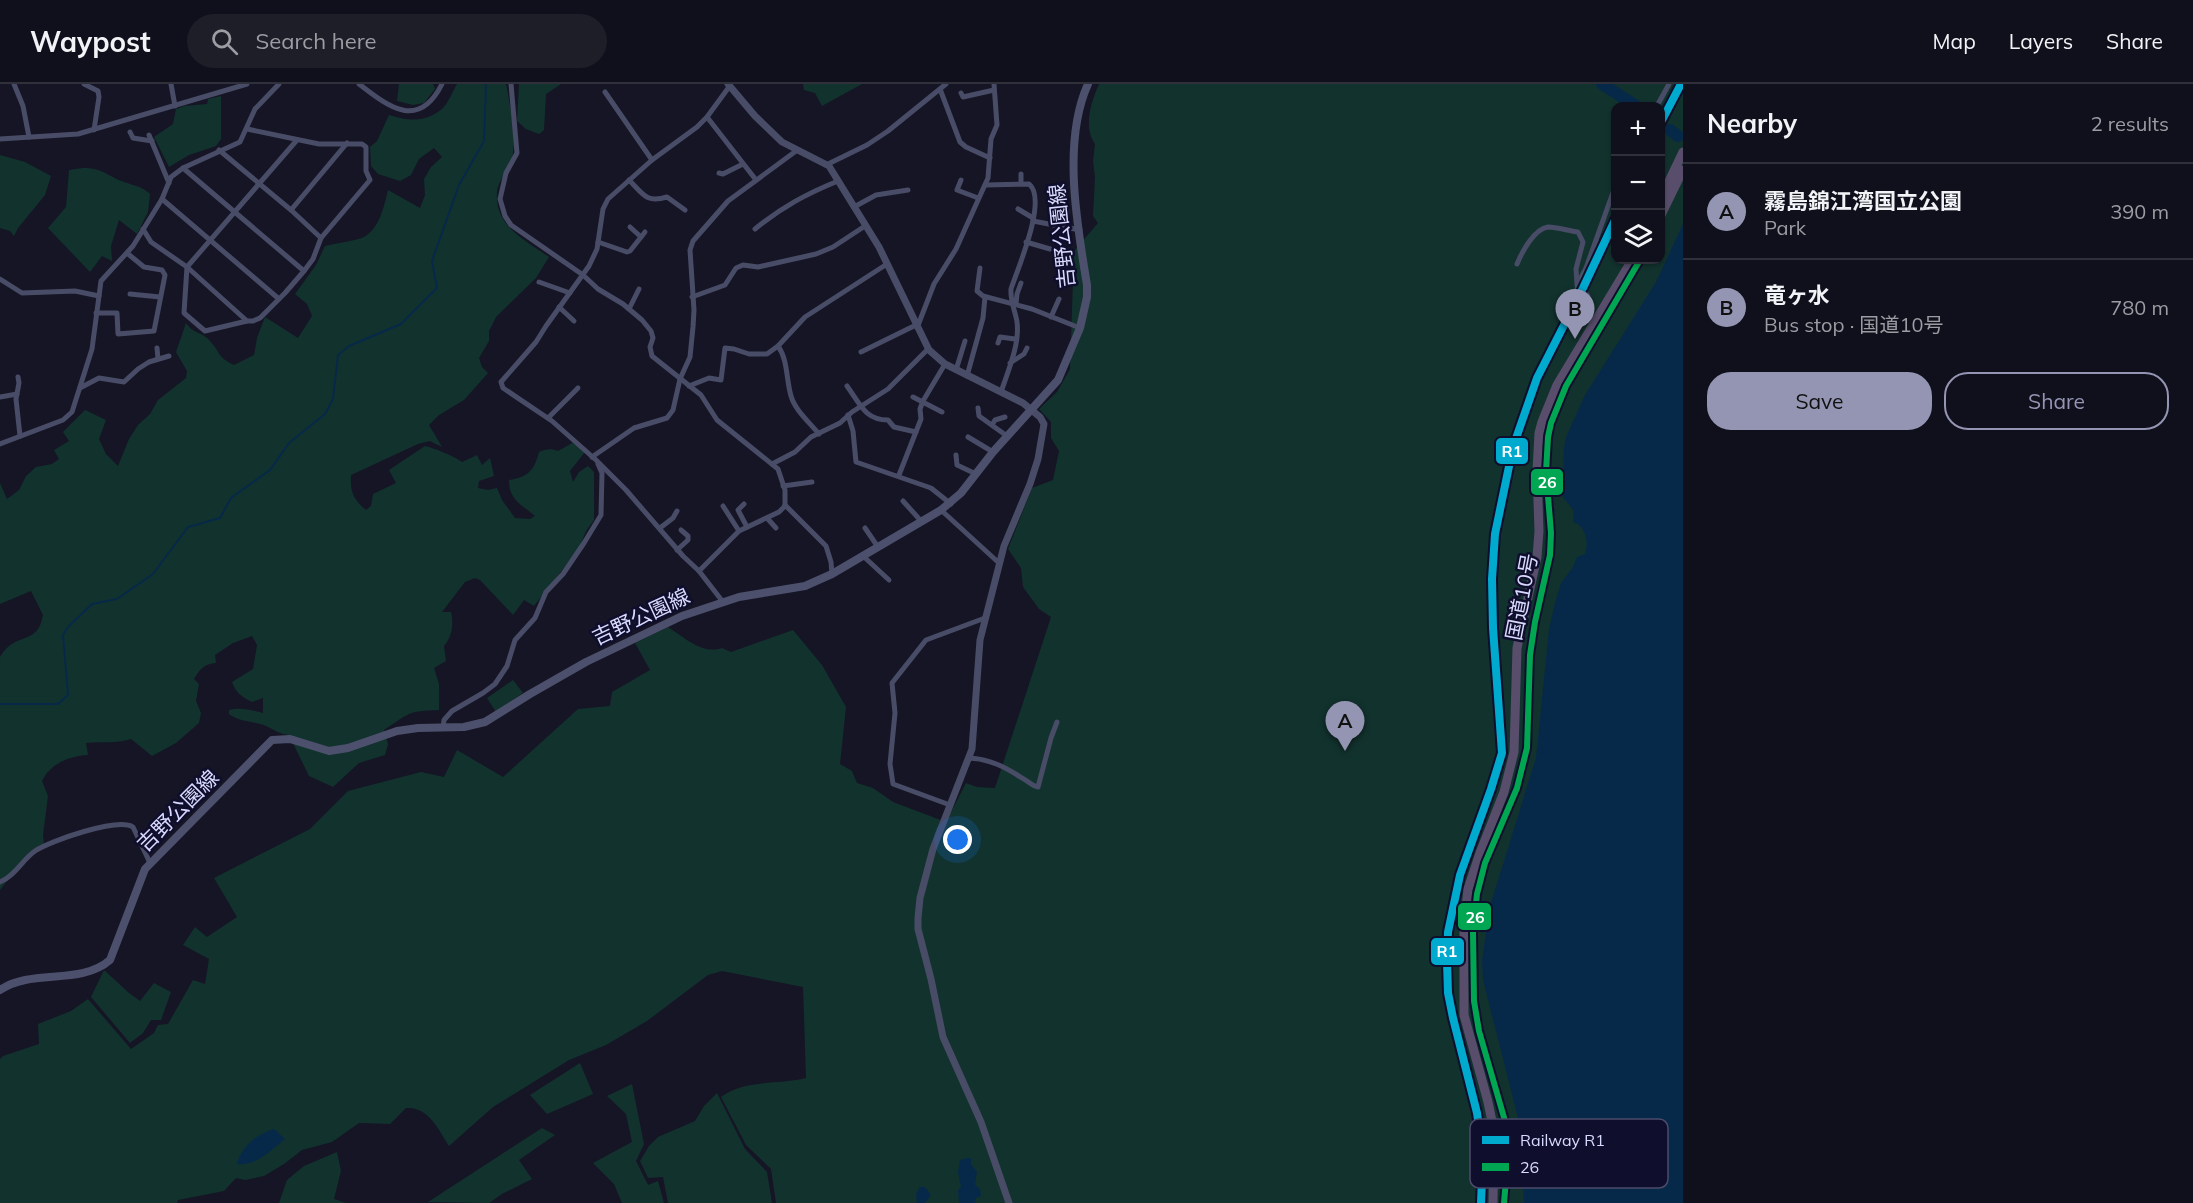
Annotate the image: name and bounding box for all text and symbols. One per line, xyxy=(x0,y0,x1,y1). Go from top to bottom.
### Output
search box xyxy=(187,14,607,68)
text: Waypost xyxy=(30,24,151,59)
icon: search xyxy=(208,25,241,58)
text: Search here xyxy=(256,27,377,55)
text: Map xyxy=(1933,28,1976,54)
text: Layers xyxy=(2009,28,2073,54)
text: Share xyxy=(2106,28,2163,54)
map controls xyxy=(1611,102,1665,264)
button: + xyxy=(1611,102,1665,156)
text: Nearby xyxy=(1707,107,1797,140)
text: 2 results xyxy=(2091,111,2169,136)
button: − xyxy=(1611,156,1665,210)
street label: 吉野公園線 xyxy=(1043,183,1079,290)
text: 霧島錦江湾国立公園 xyxy=(1764,187,1962,215)
text: A xyxy=(1719,199,1734,224)
text: 390 m xyxy=(2110,199,2169,224)
button: layers xyxy=(1611,210,1665,264)
text: Park xyxy=(1764,215,1806,240)
text: 竜ヶ水 xyxy=(1764,281,1830,309)
pin: B xyxy=(1556,290,1594,339)
text: B xyxy=(1720,295,1733,320)
text: 780 m xyxy=(2110,295,2169,320)
text: Bus stop · 国道10号 xyxy=(1764,312,1943,337)
button: Save xyxy=(1707,372,1932,430)
button: Share xyxy=(1944,372,2169,430)
line badge: R1 xyxy=(1495,437,1529,465)
text: R1 xyxy=(1502,441,1522,461)
line badge: 26 xyxy=(1530,468,1564,496)
text: 26 xyxy=(1537,472,1557,492)
street label: 国道10号 xyxy=(1500,551,1542,643)
street label: 吉野公園線 xyxy=(588,582,694,650)
pin: A xyxy=(1326,702,1364,751)
street label: 吉野公園線 xyxy=(131,764,224,857)
your location xyxy=(943,825,972,854)
line badge: 26 xyxy=(1457,902,1492,931)
text: 26 xyxy=(1465,907,1485,927)
line badge: R1 xyxy=(1430,937,1465,966)
text: R1 xyxy=(1437,941,1457,961)
legend xyxy=(1470,1119,1668,1188)
text: Railway R1 xyxy=(1520,1130,1605,1150)
text: 26 xyxy=(1520,1157,1539,1177)

